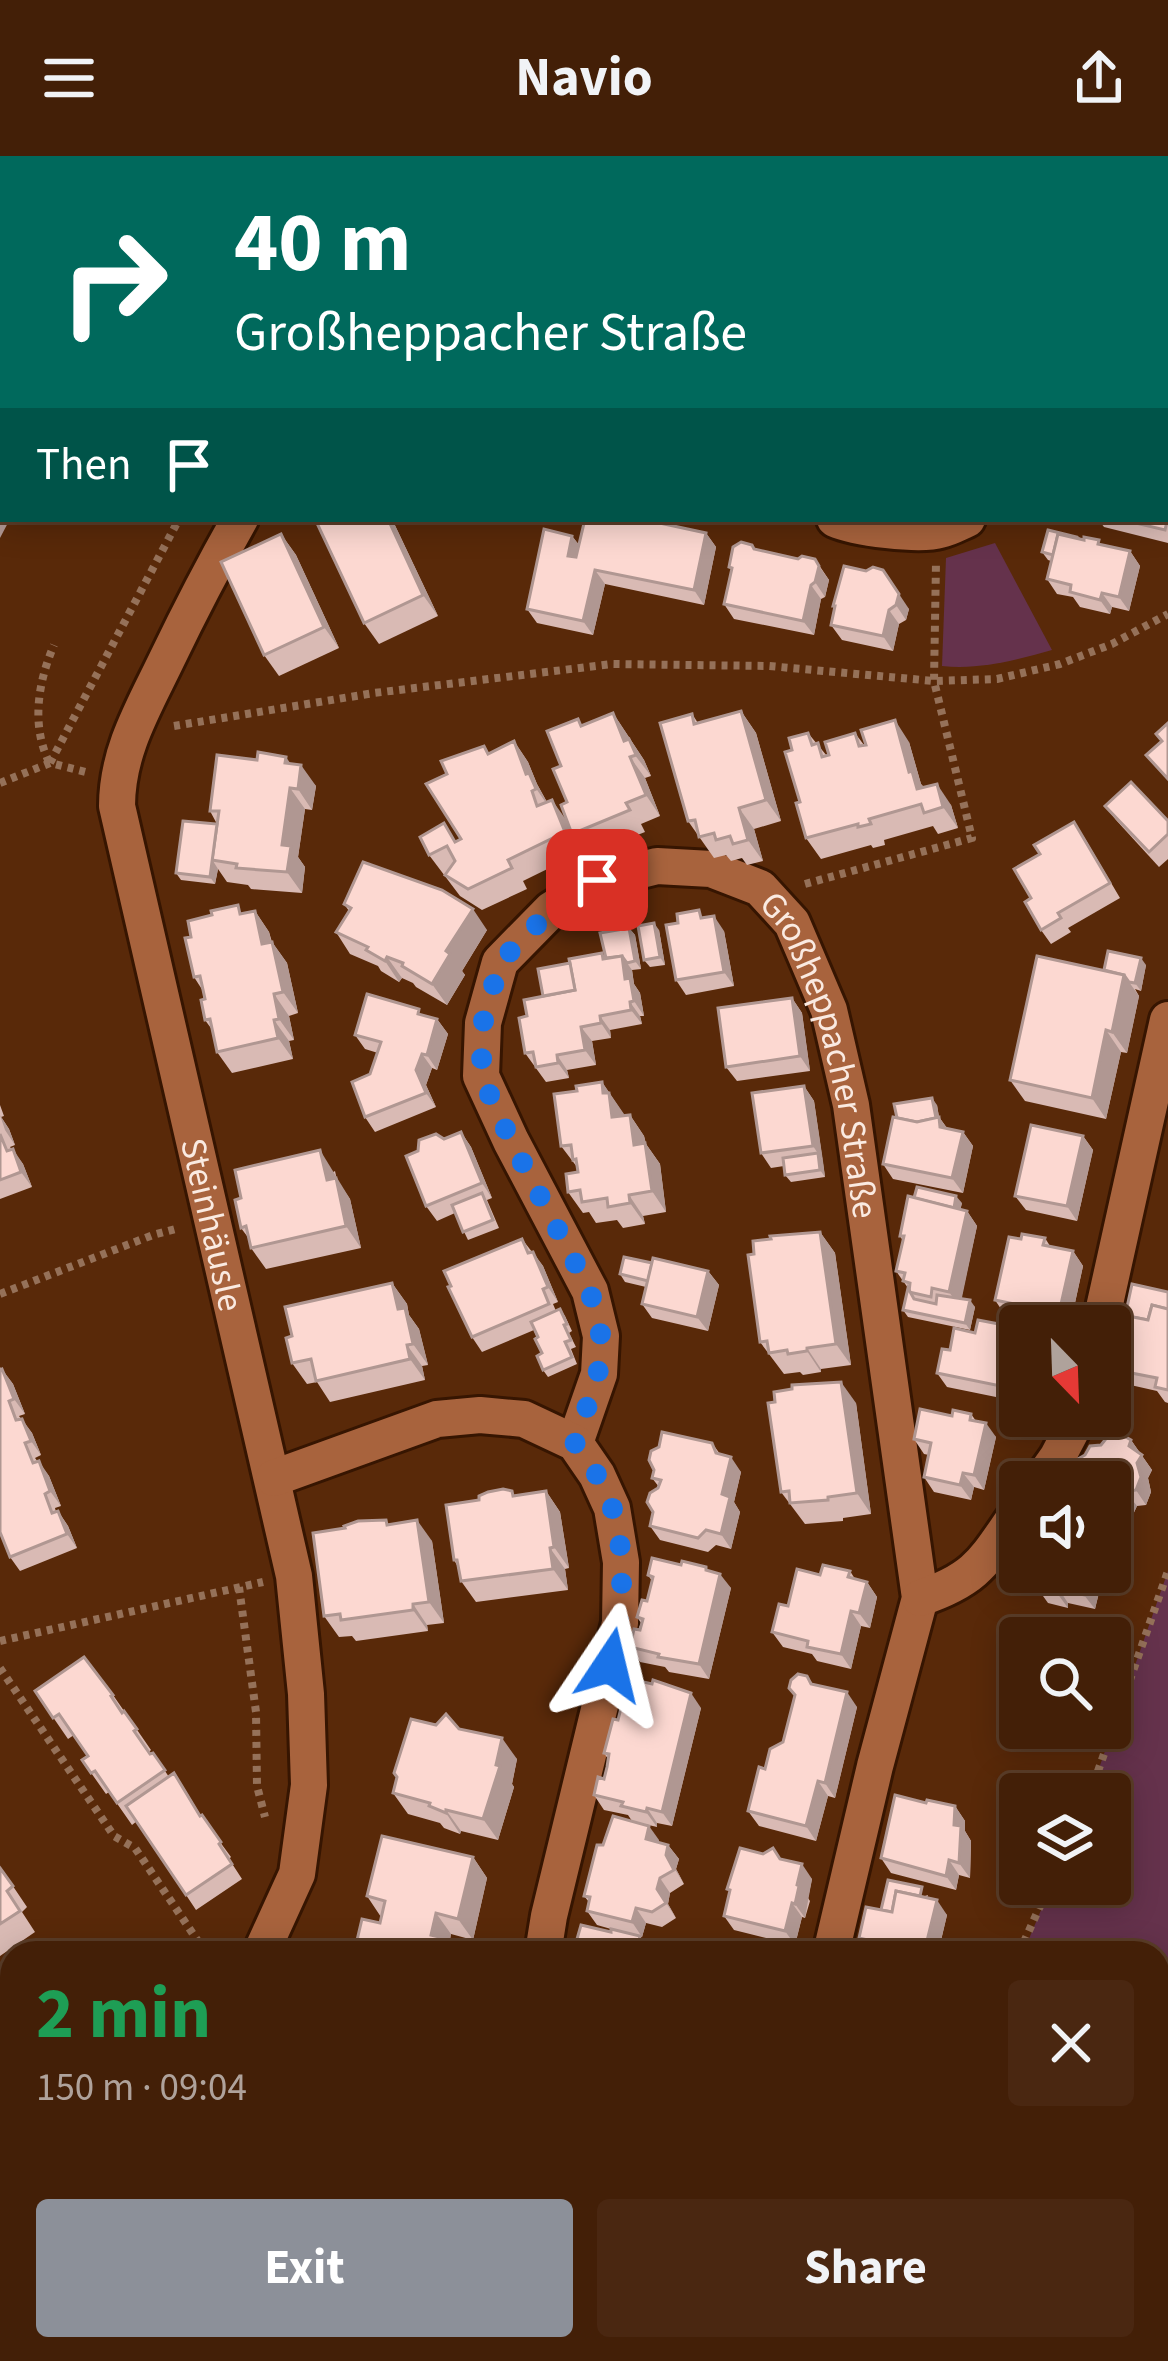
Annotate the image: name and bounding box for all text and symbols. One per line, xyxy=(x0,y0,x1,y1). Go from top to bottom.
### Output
text: Navio xyxy=(515,40,653,117)
icon: menu xyxy=(36,45,102,111)
icon: share xyxy=(1066,45,1132,111)
text: 40 m xyxy=(234,184,412,304)
icon: right xyxy=(36,204,192,360)
text: Großheppacher Straße xyxy=(234,295,747,372)
icon: arrive xyxy=(156,432,222,498)
text: Then xyxy=(36,433,132,497)
pin xyxy=(546,829,648,931)
icon: arrive xyxy=(564,847,630,913)
street label: Großheppacher Straße xyxy=(748,880,891,1222)
street label: Steinhäusle xyxy=(167,1133,256,1316)
north arrow xyxy=(999,1305,1131,1437)
map controls xyxy=(999,1305,1131,1905)
button: sound xyxy=(999,1461,1131,1593)
position arrow xyxy=(547,1602,673,1728)
button: search xyxy=(999,1617,1131,1749)
button: layers xyxy=(999,1773,1131,1905)
text: 2 min xyxy=(36,1963,211,2066)
button: close xyxy=(1008,1980,1134,2106)
text: 150 m · 09:04 xyxy=(36,2060,247,2116)
button: Exit xyxy=(36,2199,573,2337)
button: Share xyxy=(597,2199,1134,2337)

